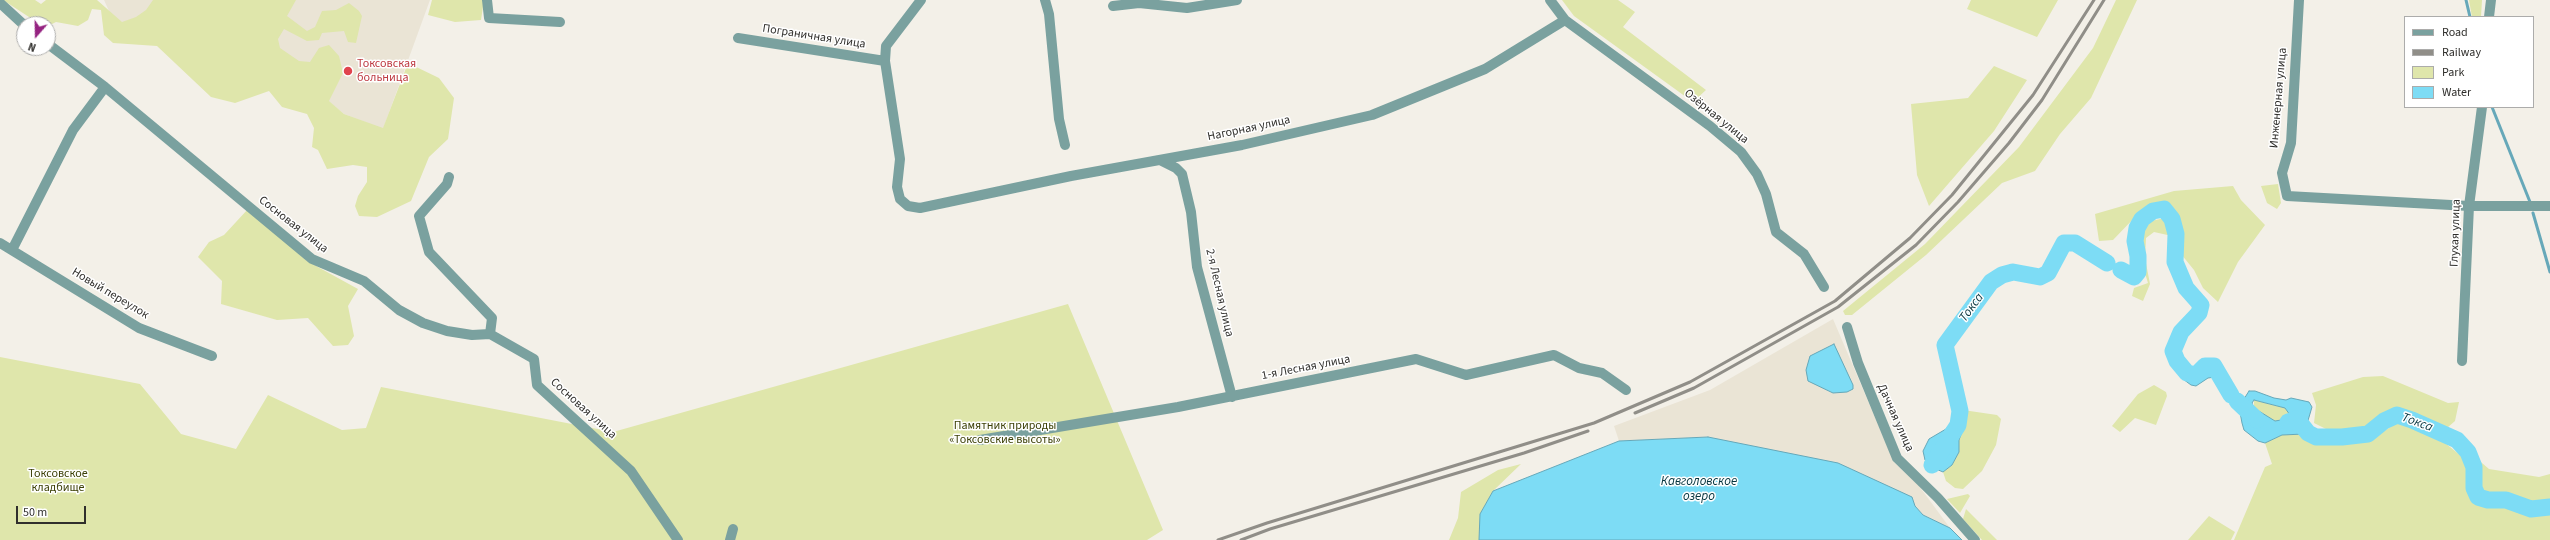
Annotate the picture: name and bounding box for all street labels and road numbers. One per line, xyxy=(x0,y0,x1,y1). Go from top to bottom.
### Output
street label: Пограничная улица xyxy=(761,22,867,52)
street label: Инженерная улица xyxy=(2267,47,2291,149)
street label: Озёрная улица xyxy=(1681,87,1751,147)
street label: Нагорная улица xyxy=(1206,113,1292,145)
street label: Сосновая улица xyxy=(255,193,331,257)
street label: Глухая улица xyxy=(2448,199,2464,267)
street label: 2-я Лесная улица xyxy=(1202,248,1236,338)
street label: Новый переулок xyxy=(69,265,151,323)
street label: 1-я Лесная улица xyxy=(1260,352,1352,384)
street label: Сосновая улица xyxy=(547,375,619,443)
street label: Дачная улица xyxy=(1874,382,1916,454)

